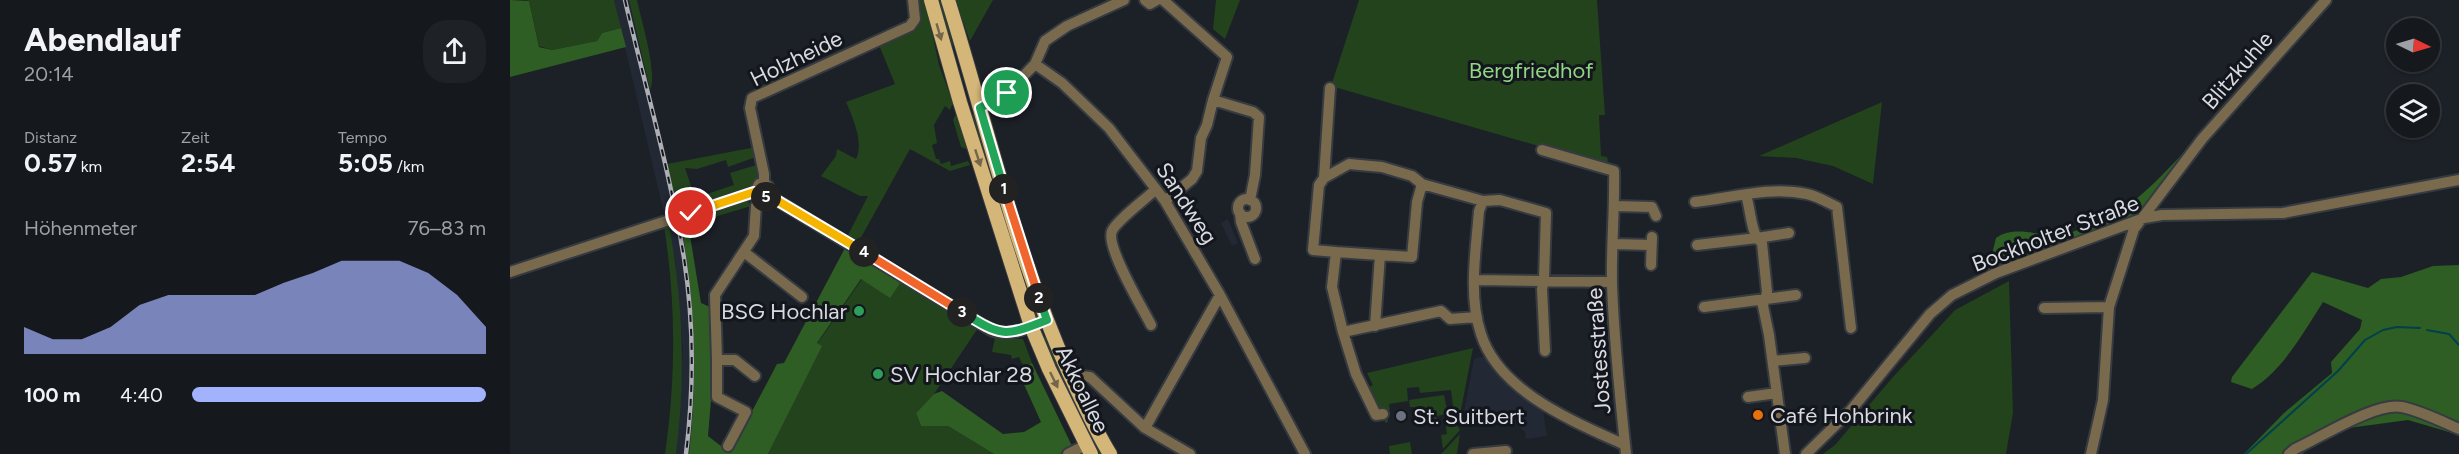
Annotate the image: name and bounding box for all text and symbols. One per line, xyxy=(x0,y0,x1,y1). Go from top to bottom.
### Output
north arrow xyxy=(2386,18,2440,72)
map controls xyxy=(2386,18,2440,138)
text: Abendlauf xyxy=(24,20,181,59)
button: share xyxy=(423,20,486,83)
one-way arrow xyxy=(935,23,944,41)
street label: Holzheide xyxy=(746,25,847,92)
street label: Blitzkuhle xyxy=(2196,26,2279,115)
park label: Bergfriedhof xyxy=(1469,57,1594,84)
text: 20:14 xyxy=(24,62,74,86)
pin xyxy=(981,67,1032,118)
icon: arrive xyxy=(990,76,1023,109)
button: layers xyxy=(2386,84,2440,138)
text: Distanz xyxy=(24,128,77,147)
text: Zeit xyxy=(181,128,210,147)
text: Tempo xyxy=(338,128,387,147)
text: 0.57 xyxy=(24,147,77,179)
text: 2:54 xyxy=(181,147,235,179)
text: 5:05 xyxy=(338,147,393,179)
one-way arrow xyxy=(974,149,984,167)
text: km xyxy=(77,157,102,176)
text: /km xyxy=(393,157,424,176)
street label: Sandweg xyxy=(1150,157,1223,249)
pin: 1 xyxy=(989,174,1019,204)
text: 1 xyxy=(1001,179,1007,198)
pin: 5 xyxy=(751,182,781,212)
pin xyxy=(665,187,716,238)
text: 5 xyxy=(761,187,771,206)
street label: Bockholter Straße xyxy=(1968,189,2143,278)
icon: check xyxy=(674,196,707,229)
text: Höhenmeter xyxy=(24,216,137,240)
text: 76–83 m xyxy=(408,216,486,240)
pin: 4 xyxy=(849,237,879,267)
text: 4 xyxy=(859,242,869,261)
pin: 2 xyxy=(1024,283,1054,313)
street label: Jostesstraße xyxy=(1581,287,1616,415)
text: 2 xyxy=(1034,288,1044,307)
pin: 3 xyxy=(947,297,977,327)
place label: BSG Hochlar xyxy=(721,298,848,325)
text: 3 xyxy=(958,302,966,321)
marker: BSG Hochlar xyxy=(852,304,866,318)
street label: Akkoallee xyxy=(1050,341,1115,437)
place label: SV Hochlar 28 xyxy=(890,361,1032,388)
marker: SV Hochlar 28 xyxy=(871,367,885,381)
one-way arrow xyxy=(1049,371,1058,388)
text: 100 m xyxy=(24,383,81,407)
text: 4:40 xyxy=(120,383,163,407)
place label: Café Hohbrink xyxy=(1770,402,1913,429)
place label: St. Suitbert xyxy=(1413,403,1525,430)
marker: Café Hohbrink xyxy=(1751,408,1765,422)
marker: St. Suitbert xyxy=(1394,409,1408,423)

